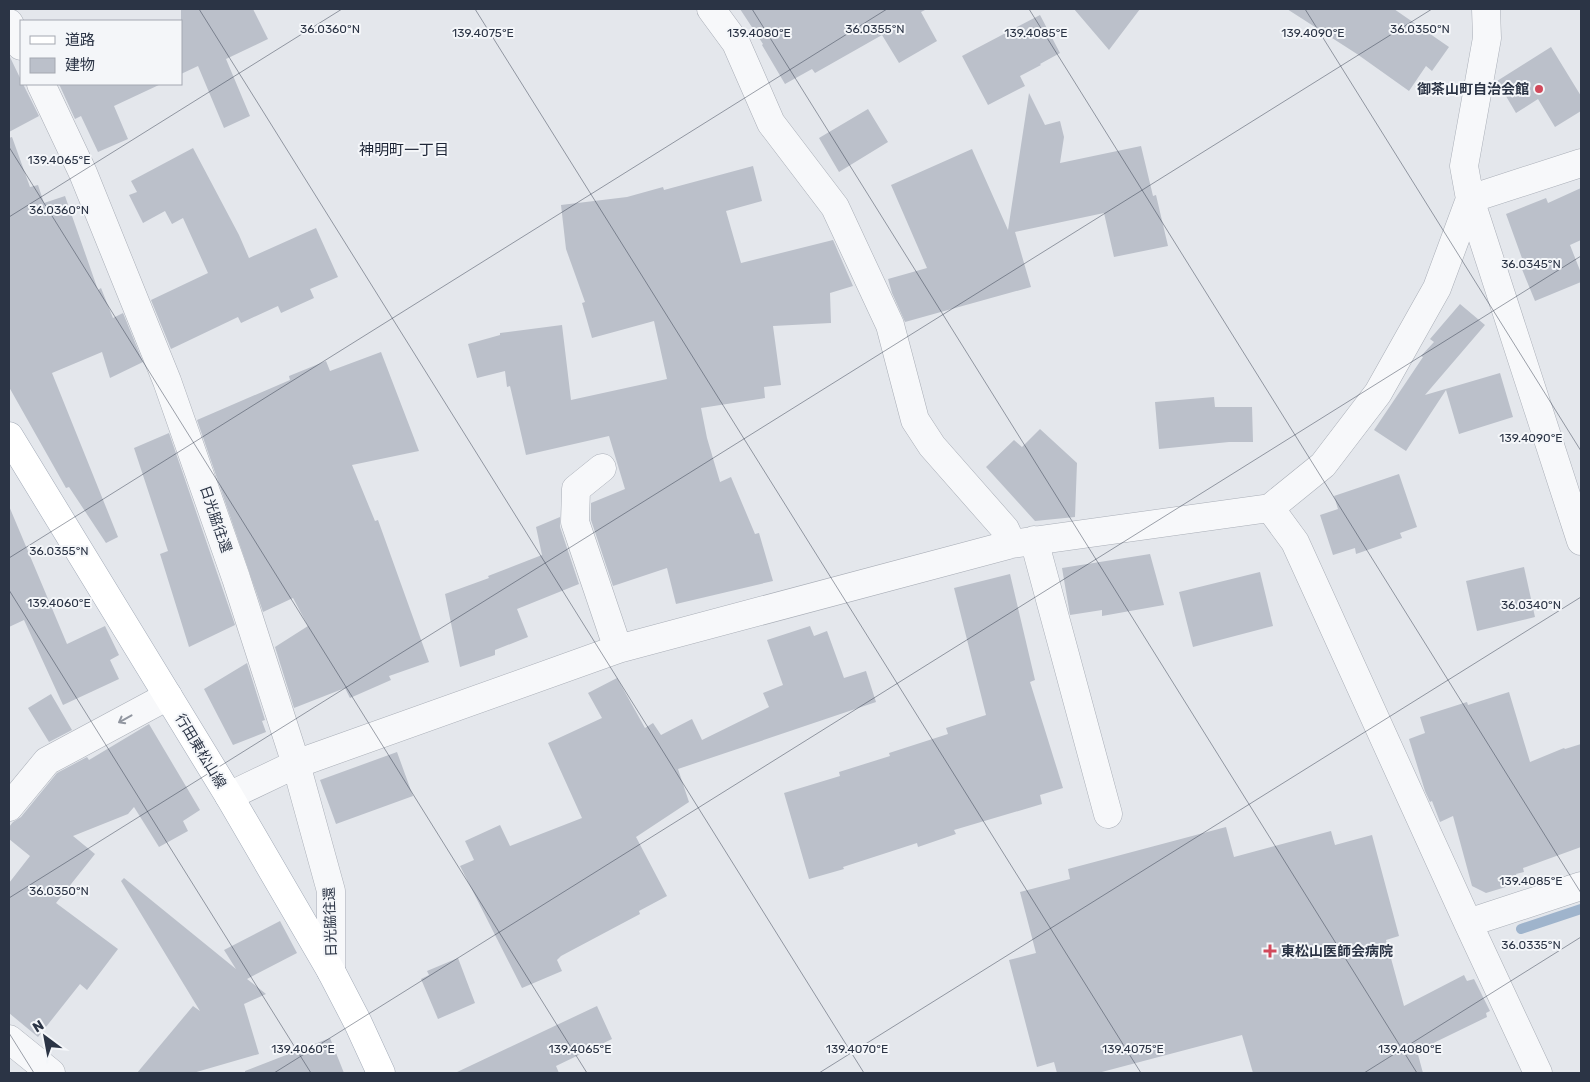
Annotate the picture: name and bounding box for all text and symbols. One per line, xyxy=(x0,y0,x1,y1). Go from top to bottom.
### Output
legend xyxy=(20,20,182,85)
text: 36.0360°N xyxy=(300,22,360,36)
text: 36.0355°N xyxy=(845,22,905,36)
text: 36.0350°N xyxy=(1390,22,1450,36)
text: 139.4075°E xyxy=(452,26,514,40)
text: 139.4080°E xyxy=(727,26,791,40)
text: 139.4085°E xyxy=(1004,26,1068,40)
text: 139.4090°E xyxy=(1281,26,1345,40)
text: 道路 xyxy=(65,31,95,49)
text: 建物 xyxy=(65,56,95,74)
place label: 御茶山町自治会館 xyxy=(1417,81,1529,98)
marker: 御茶山町自治会館 xyxy=(1533,83,1545,95)
district label: 神明町一丁目 xyxy=(359,141,449,159)
text: 139.4065°E xyxy=(28,153,90,167)
text: 36.0360°N xyxy=(29,203,89,217)
text: 36.0345°N xyxy=(1501,257,1561,271)
text: 139.4090°E xyxy=(1499,431,1563,445)
street label: 日光脇往還 xyxy=(196,483,235,555)
text: 36.0355°N xyxy=(29,544,89,558)
text: 139.4060°E xyxy=(27,596,91,610)
text: 36.0340°N xyxy=(1501,598,1561,612)
street label: 行田東松山線 xyxy=(172,711,229,792)
one-way arrow xyxy=(118,715,133,724)
text: 139.4085°E xyxy=(1499,874,1563,888)
text: 36.0350°N xyxy=(29,884,89,898)
street label: 日光脇往還 xyxy=(321,887,340,957)
text: 36.0335°N xyxy=(1501,938,1561,952)
place label: 東松山医師会病院 xyxy=(1281,943,1393,960)
marker: 東松山医師会病院 xyxy=(1263,944,1277,958)
north arrow xyxy=(20,1012,70,1062)
text: N xyxy=(30,1017,47,1036)
text: 139.4060°E xyxy=(271,1042,335,1056)
text: 139.4065°E xyxy=(549,1042,611,1056)
text: 139.4070°E xyxy=(826,1042,888,1056)
text: 139.4075°E xyxy=(1102,1042,1164,1056)
text: 139.4080°E xyxy=(1378,1042,1442,1056)

